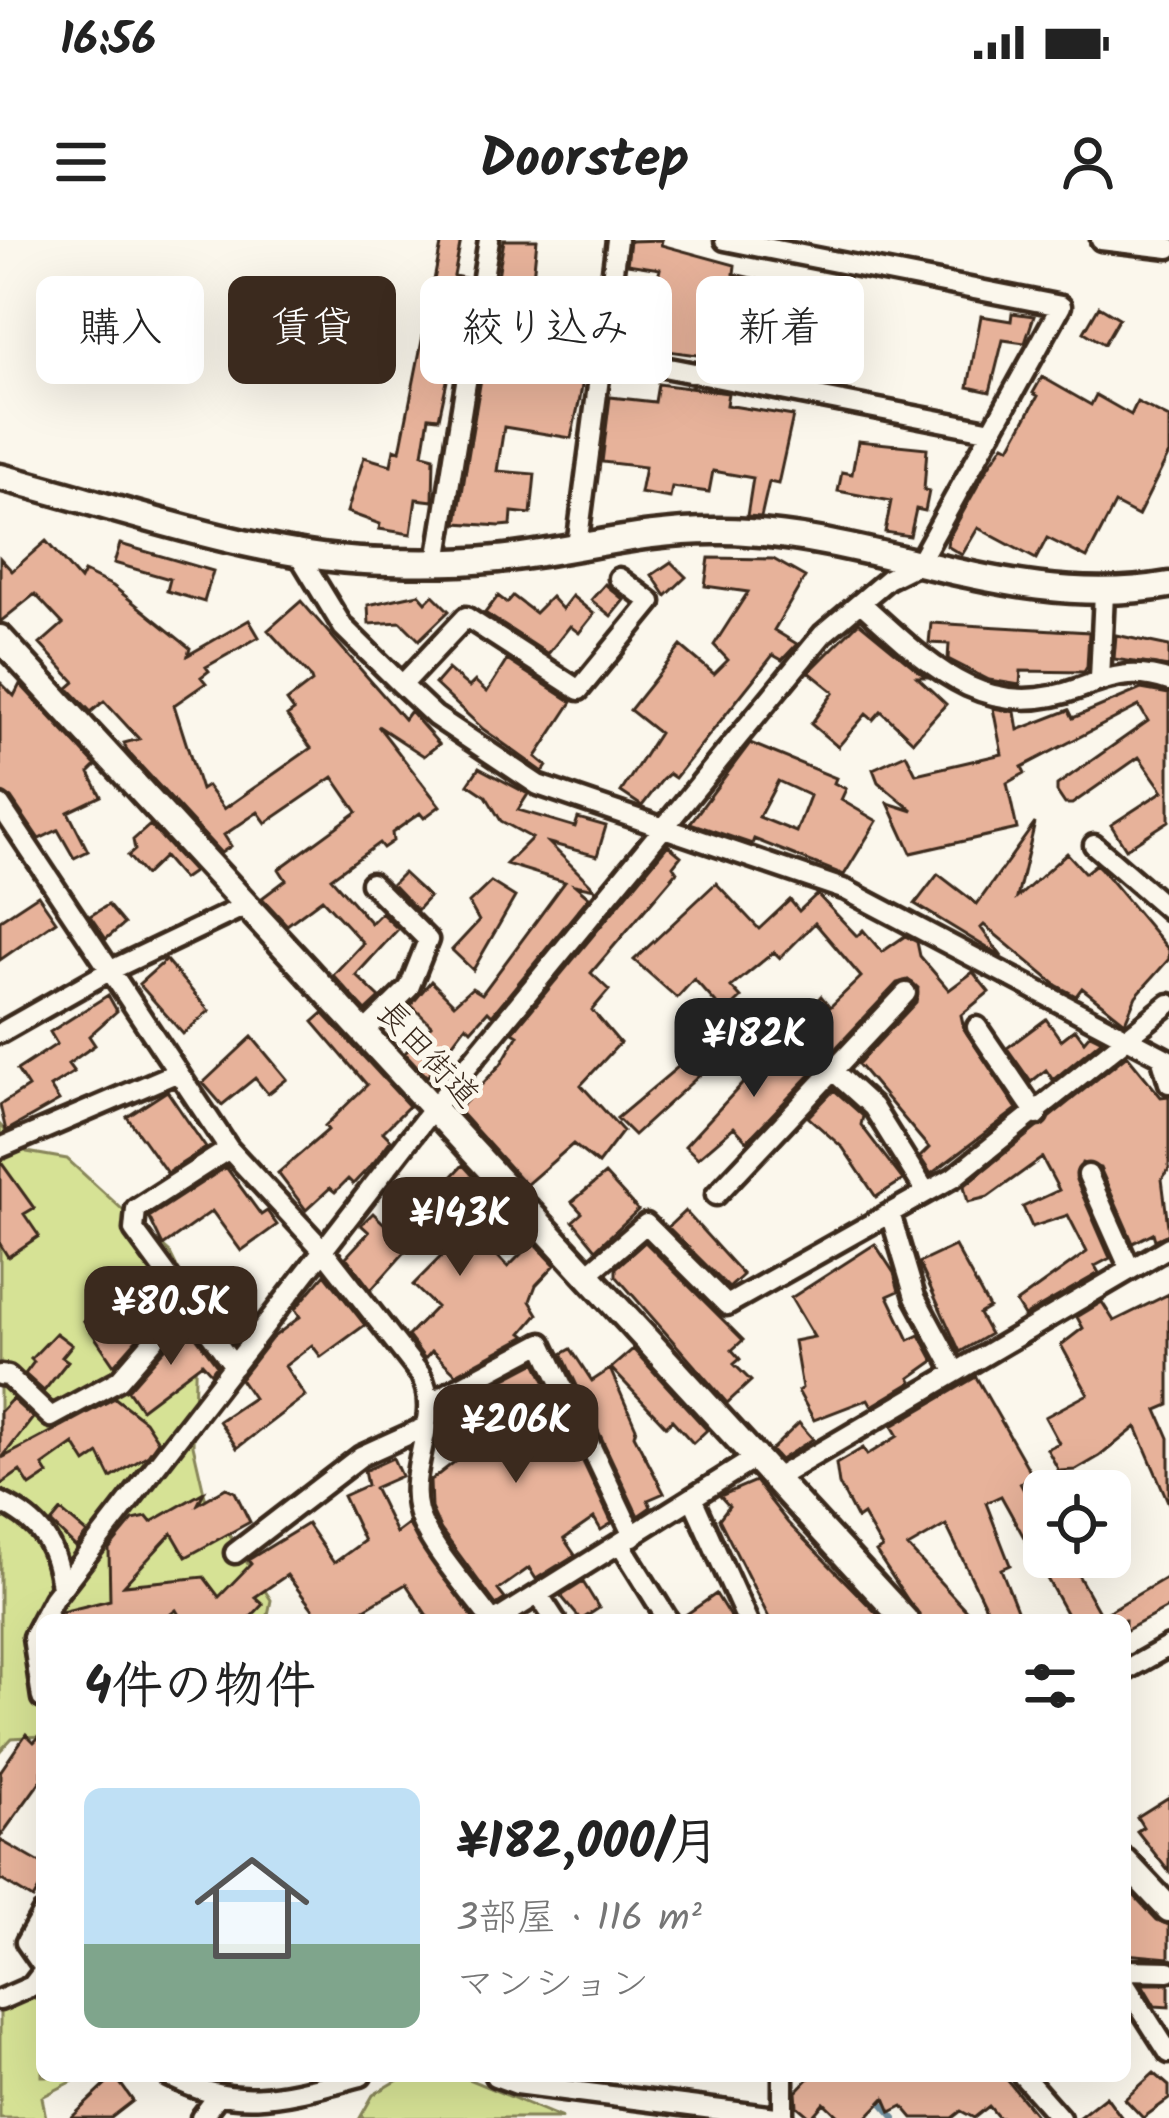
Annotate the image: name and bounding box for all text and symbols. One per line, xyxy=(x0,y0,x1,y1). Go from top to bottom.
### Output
text: 16:56 xyxy=(60,6,156,78)
text: Doorstep xyxy=(480,119,689,205)
icon: menu xyxy=(48,129,114,195)
icon: person xyxy=(1055,129,1121,195)
chip: 購入 xyxy=(36,276,204,384)
chip: 賃貸 xyxy=(228,276,396,384)
chip: 絞り込み xyxy=(420,276,672,384)
chip: 新着 xyxy=(696,276,864,384)
street label: 長田街道 xyxy=(362,989,491,1122)
pin: ¥182K xyxy=(670,998,838,1100)
text: ¥182K xyxy=(702,1006,807,1068)
pin: ¥143K xyxy=(376,1177,544,1279)
text: ¥143K xyxy=(409,1185,511,1247)
pin: ¥80.5K xyxy=(73,1266,269,1368)
text: ¥80.5K xyxy=(111,1274,231,1336)
pin: ¥206K xyxy=(432,1384,600,1486)
text: ¥206K xyxy=(460,1392,572,1454)
map controls xyxy=(1023,1470,1131,1578)
button: locate xyxy=(1023,1470,1131,1578)
text: 4件の物件 xyxy=(84,1648,316,1729)
icon: filters xyxy=(1017,1653,1083,1719)
text: ¥182,000/月 xyxy=(456,1804,720,1885)
icon: home xyxy=(180,1836,324,1980)
text: 3部屋 · 116 m² xyxy=(456,1889,702,1951)
text: マンション xyxy=(456,1955,649,2017)

